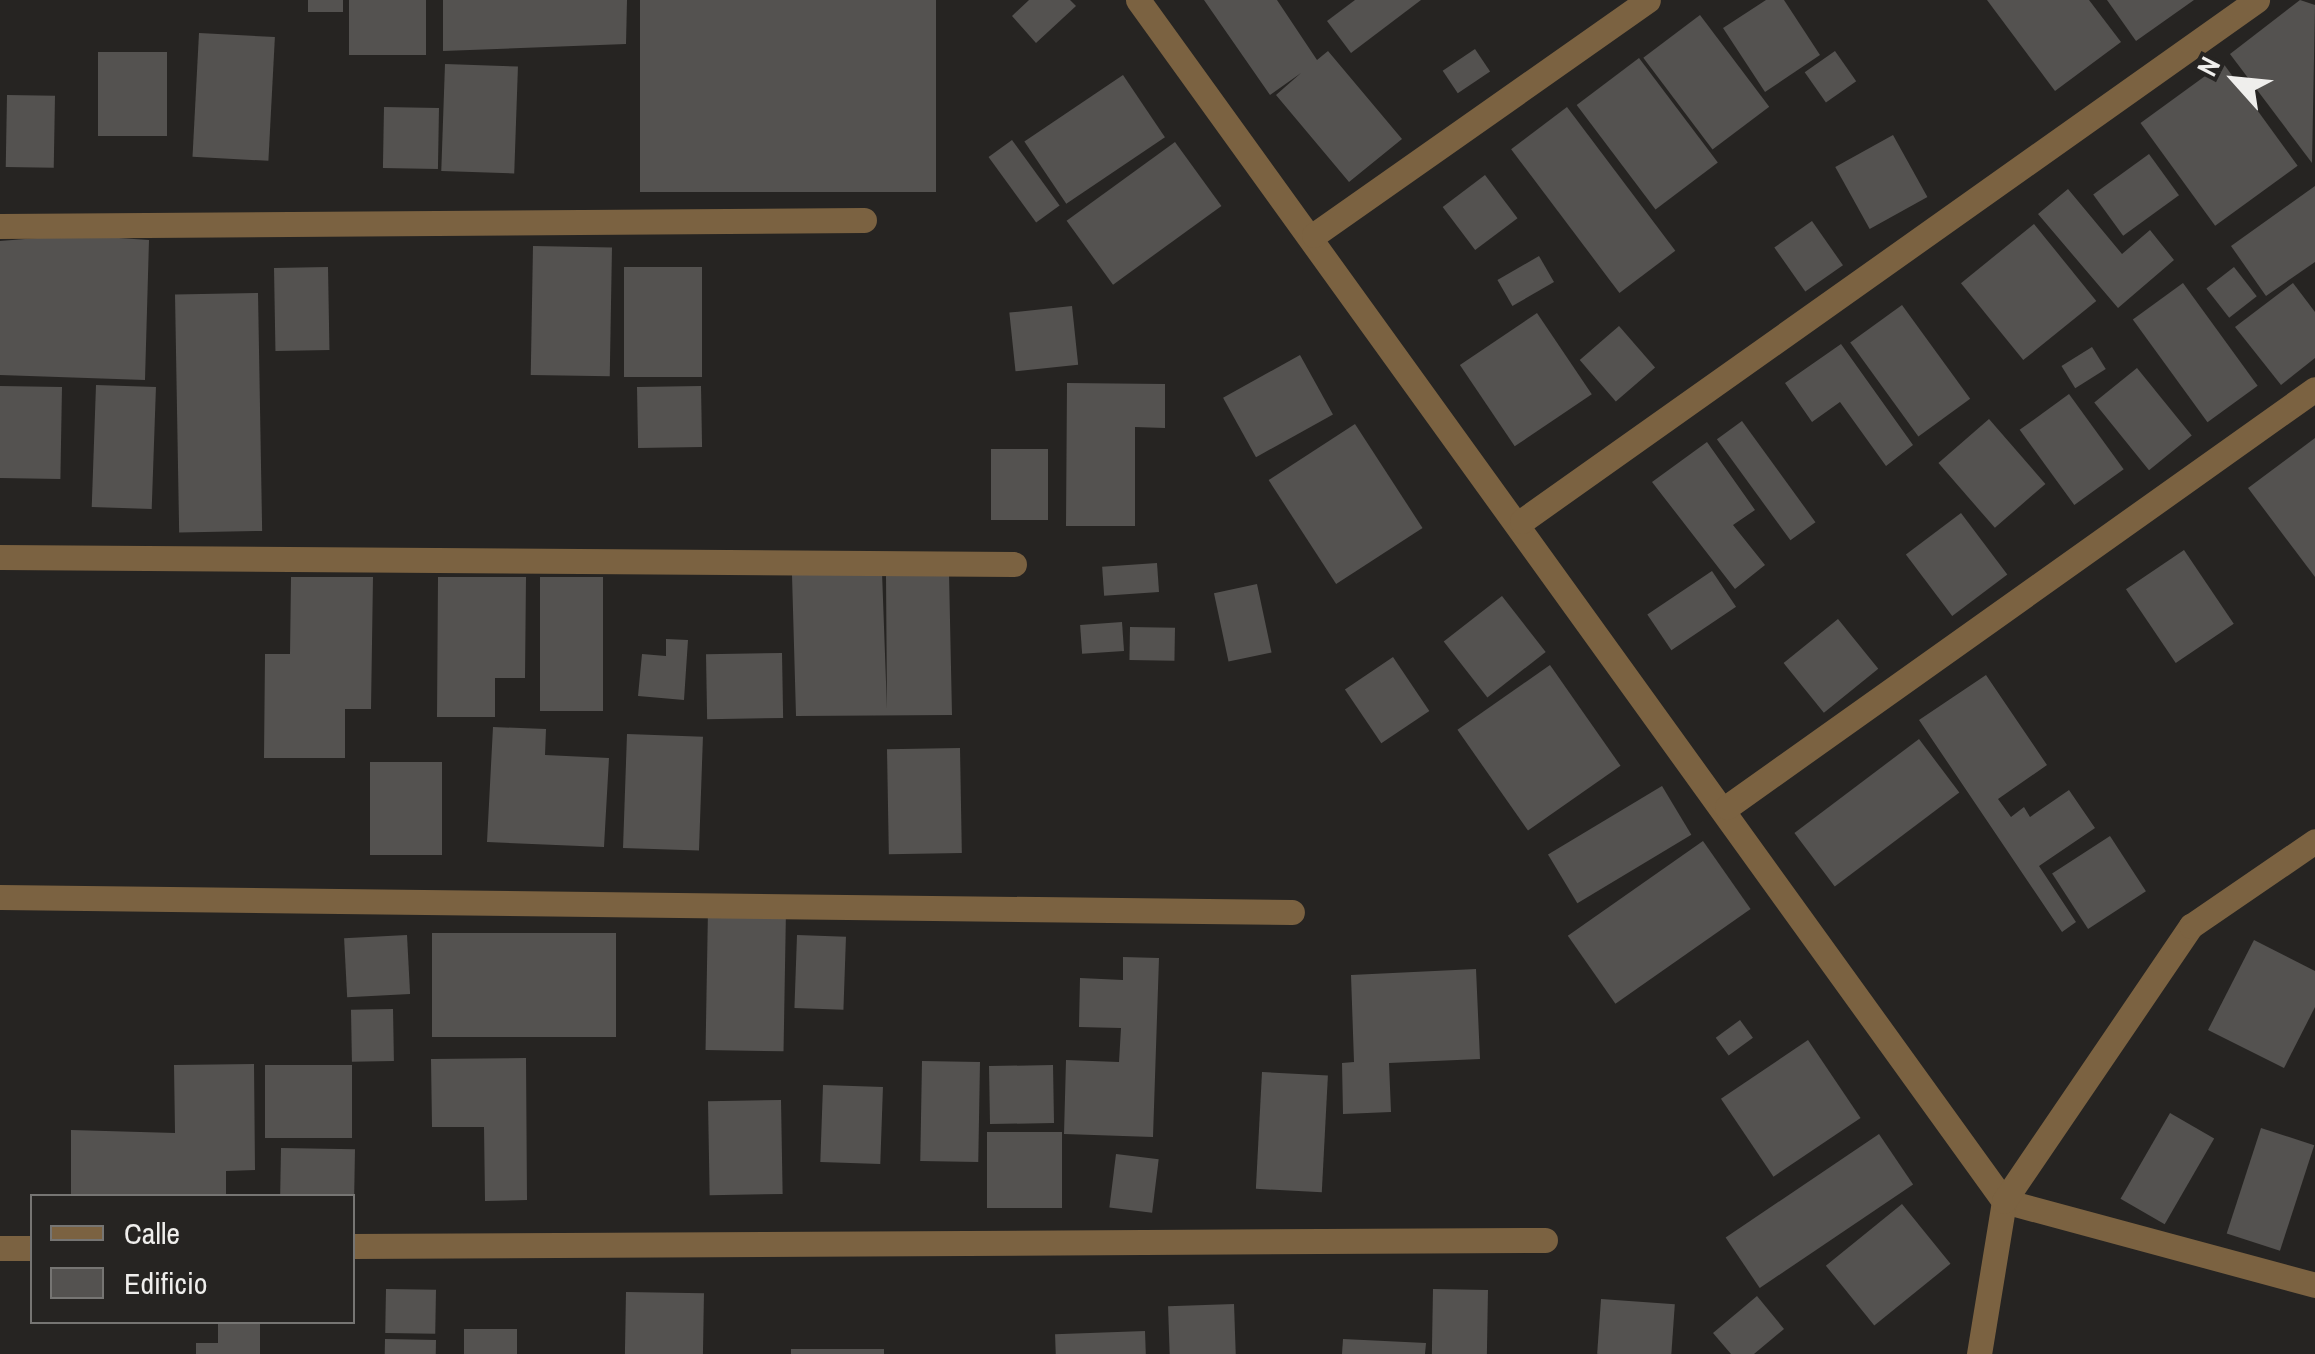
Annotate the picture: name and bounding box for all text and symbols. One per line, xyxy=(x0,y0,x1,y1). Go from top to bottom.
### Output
north arrow xyxy=(2185,30,2285,130)
text: N xyxy=(2188,50,2229,82)
legend xyxy=(30,1194,355,1324)
text: Calle xyxy=(124,1213,180,1253)
text: Edificio xyxy=(124,1263,207,1303)

